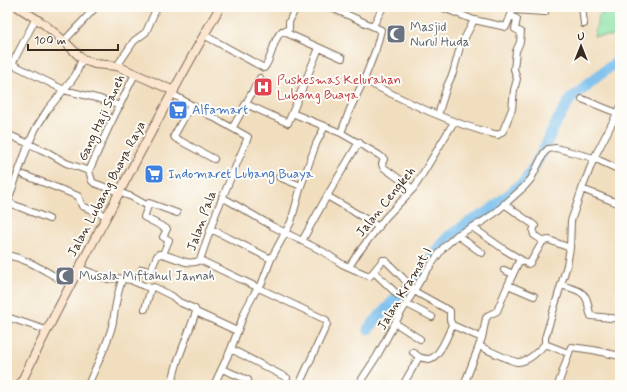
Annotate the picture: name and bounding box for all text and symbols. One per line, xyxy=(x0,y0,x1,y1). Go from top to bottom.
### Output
place label: Masjid Nurul Huda xyxy=(410,19,470,51)
mosque icon: Masjid Nurul Huda xyxy=(385,23,407,45)
scale bar xyxy=(28,26,118,52)
north arrow xyxy=(561,26,601,66)
text: U xyxy=(577,30,585,44)
text: 100 m xyxy=(34,33,66,49)
street label: Gang Haji Saneh xyxy=(75,72,130,164)
place label: Puskesmas Kelurahan Lubang Buaya xyxy=(277,72,401,104)
hospital icon: Puskesmas Kelurahan Lubang Buaya xyxy=(252,76,274,98)
supermarket icon: Alfamart xyxy=(167,99,189,121)
place label: Alfamart xyxy=(192,102,248,119)
street label: Jalan Lubang Buaya Raya xyxy=(64,118,150,260)
supermarket icon: Indomaret Lubang Buaya xyxy=(143,163,165,185)
street label: Jalan Cengkeh xyxy=(352,163,420,241)
place label: Indomaret Lubang Buaya xyxy=(168,166,314,184)
street label: Jalan Pala xyxy=(183,188,221,253)
street label: Jalan Kramat I xyxy=(374,244,436,334)
mosque icon: Musala Miftahul Jannah xyxy=(54,265,76,287)
place label: Musala Miftahul Jannah xyxy=(79,268,215,285)

